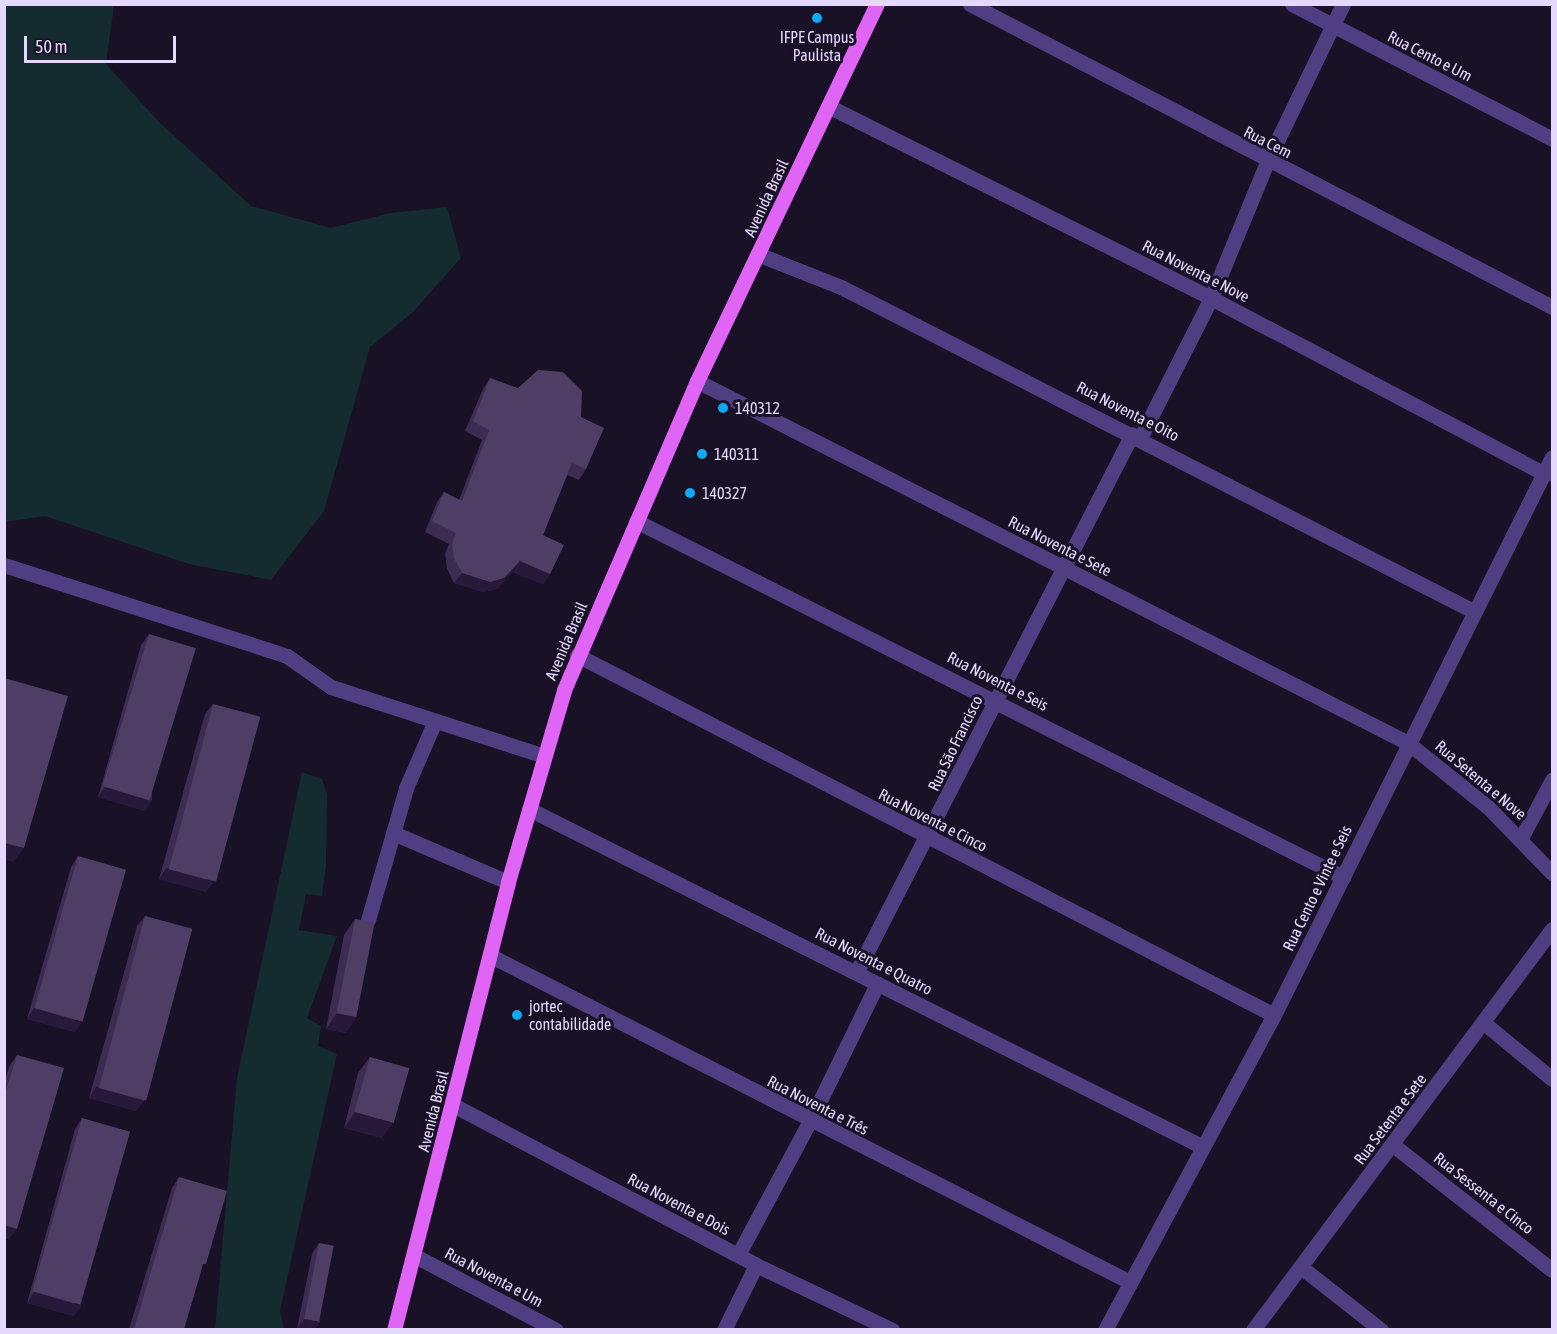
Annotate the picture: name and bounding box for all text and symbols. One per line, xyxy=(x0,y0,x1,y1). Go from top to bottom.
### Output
marker: IFPE Campus Paulista xyxy=(810,11,824,25)
scale bar xyxy=(27,24,178,62)
place label: IFPE Campus Paulista xyxy=(780,27,854,65)
street label: Rua Cento e Um xyxy=(1385,27,1475,85)
text: 50 m xyxy=(35,36,67,57)
street label: Rua Cem xyxy=(1241,122,1295,162)
street label: Avenida Brasil xyxy=(740,156,792,240)
street label: Rua Noventa e Nove xyxy=(1139,236,1253,306)
street label: Rua Noventa e Oito xyxy=(1074,377,1182,445)
place label: 140312 xyxy=(735,398,780,418)
marker: 140312 xyxy=(716,401,730,415)
place label: 140311 xyxy=(714,444,759,464)
marker: 140311 xyxy=(695,447,709,461)
place label: 140327 xyxy=(702,483,747,503)
marker: 140327 xyxy=(683,486,697,500)
street label: Rua Noventa e Sete xyxy=(1005,512,1115,580)
street label: Avenida Brasil xyxy=(541,599,591,683)
street label: Rua Noventa e Seis xyxy=(944,647,1052,715)
street label: Rua São Francisco xyxy=(924,692,986,794)
street label: Rua Setenta e Nove xyxy=(1432,736,1530,824)
street label: Rua Noventa e Cinco xyxy=(875,784,991,856)
street label: Rua Cento e Vinte e Seis xyxy=(1278,822,1356,954)
street label: Rua Noventa e Quatro xyxy=(812,923,936,999)
place label: jortec contabilidade xyxy=(529,996,611,1034)
marker: jortec contabilidade xyxy=(510,1008,524,1022)
street label: Avenida Brasil xyxy=(414,1068,452,1154)
street label: Rua Setenta e Sete xyxy=(1350,1070,1430,1168)
street label: Rua Noventa e Três xyxy=(764,1071,872,1139)
street label: Rua Sessenta e Cinco xyxy=(1430,1148,1538,1238)
street label: Rua Noventa e Dois xyxy=(625,1169,733,1239)
street label: Rua Noventa e Um xyxy=(442,1243,546,1311)

